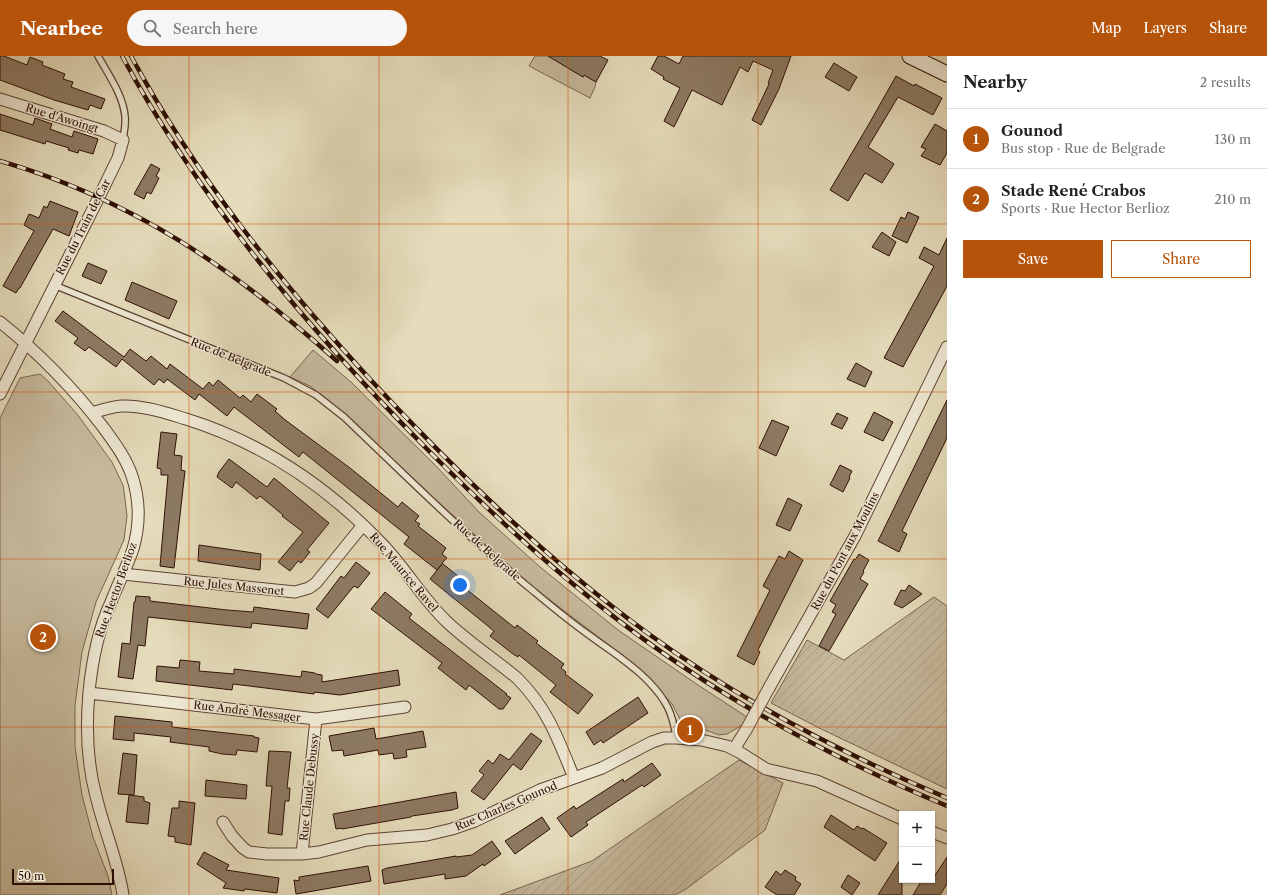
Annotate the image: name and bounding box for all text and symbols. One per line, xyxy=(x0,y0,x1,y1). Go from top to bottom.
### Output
search box xyxy=(127,10,407,46)
text: Nearbee xyxy=(20,17,103,40)
icon: search xyxy=(141,17,163,39)
text: Search here xyxy=(173,19,258,38)
text: Map xyxy=(1091,19,1121,37)
text: Layers xyxy=(1143,19,1187,37)
text: Share xyxy=(1209,19,1247,37)
text: Nearby xyxy=(963,72,1027,92)
text: 2 results xyxy=(1200,74,1251,90)
street label: Rue d'Awoingt xyxy=(24,100,100,136)
text: Gounod xyxy=(1001,121,1063,140)
text: 1 xyxy=(973,131,979,147)
text: 130 m xyxy=(1215,131,1251,147)
text: Bus stop · Rue de Belgrade xyxy=(1001,140,1165,156)
street label: Rue du Train de Car xyxy=(53,176,113,277)
text: Stade René Crabos xyxy=(1001,181,1146,200)
text: 2 xyxy=(972,191,980,207)
text: 210 m xyxy=(1214,191,1251,207)
text: Sports · Rue Hector Berlioz xyxy=(1001,200,1170,216)
button: Save xyxy=(963,240,1103,278)
button: Share xyxy=(1111,240,1251,278)
street label: Rue de Belgrade xyxy=(189,334,273,380)
street label: Rue du Pont aux Moulins xyxy=(808,489,882,613)
street label: Rue de Belgrade xyxy=(450,516,524,584)
street label: Rue Maurice Ravel xyxy=(367,530,442,615)
street label: Rue Hector Berlioz xyxy=(92,540,140,640)
street label: Rue Jules Massenet xyxy=(183,574,285,598)
your location xyxy=(450,575,470,595)
pin: 2 xyxy=(30,622,56,652)
street label: Rue André Messager xyxy=(193,697,302,725)
pin: 1 xyxy=(677,715,703,745)
street label: Rue Claude Debussy xyxy=(296,732,322,842)
street label: Rue Charles Gounod xyxy=(453,778,559,834)
map controls xyxy=(899,811,935,883)
button: + xyxy=(899,811,935,847)
button: − xyxy=(899,847,935,883)
scale bar xyxy=(12,867,114,886)
text: 50 m xyxy=(18,869,44,883)

